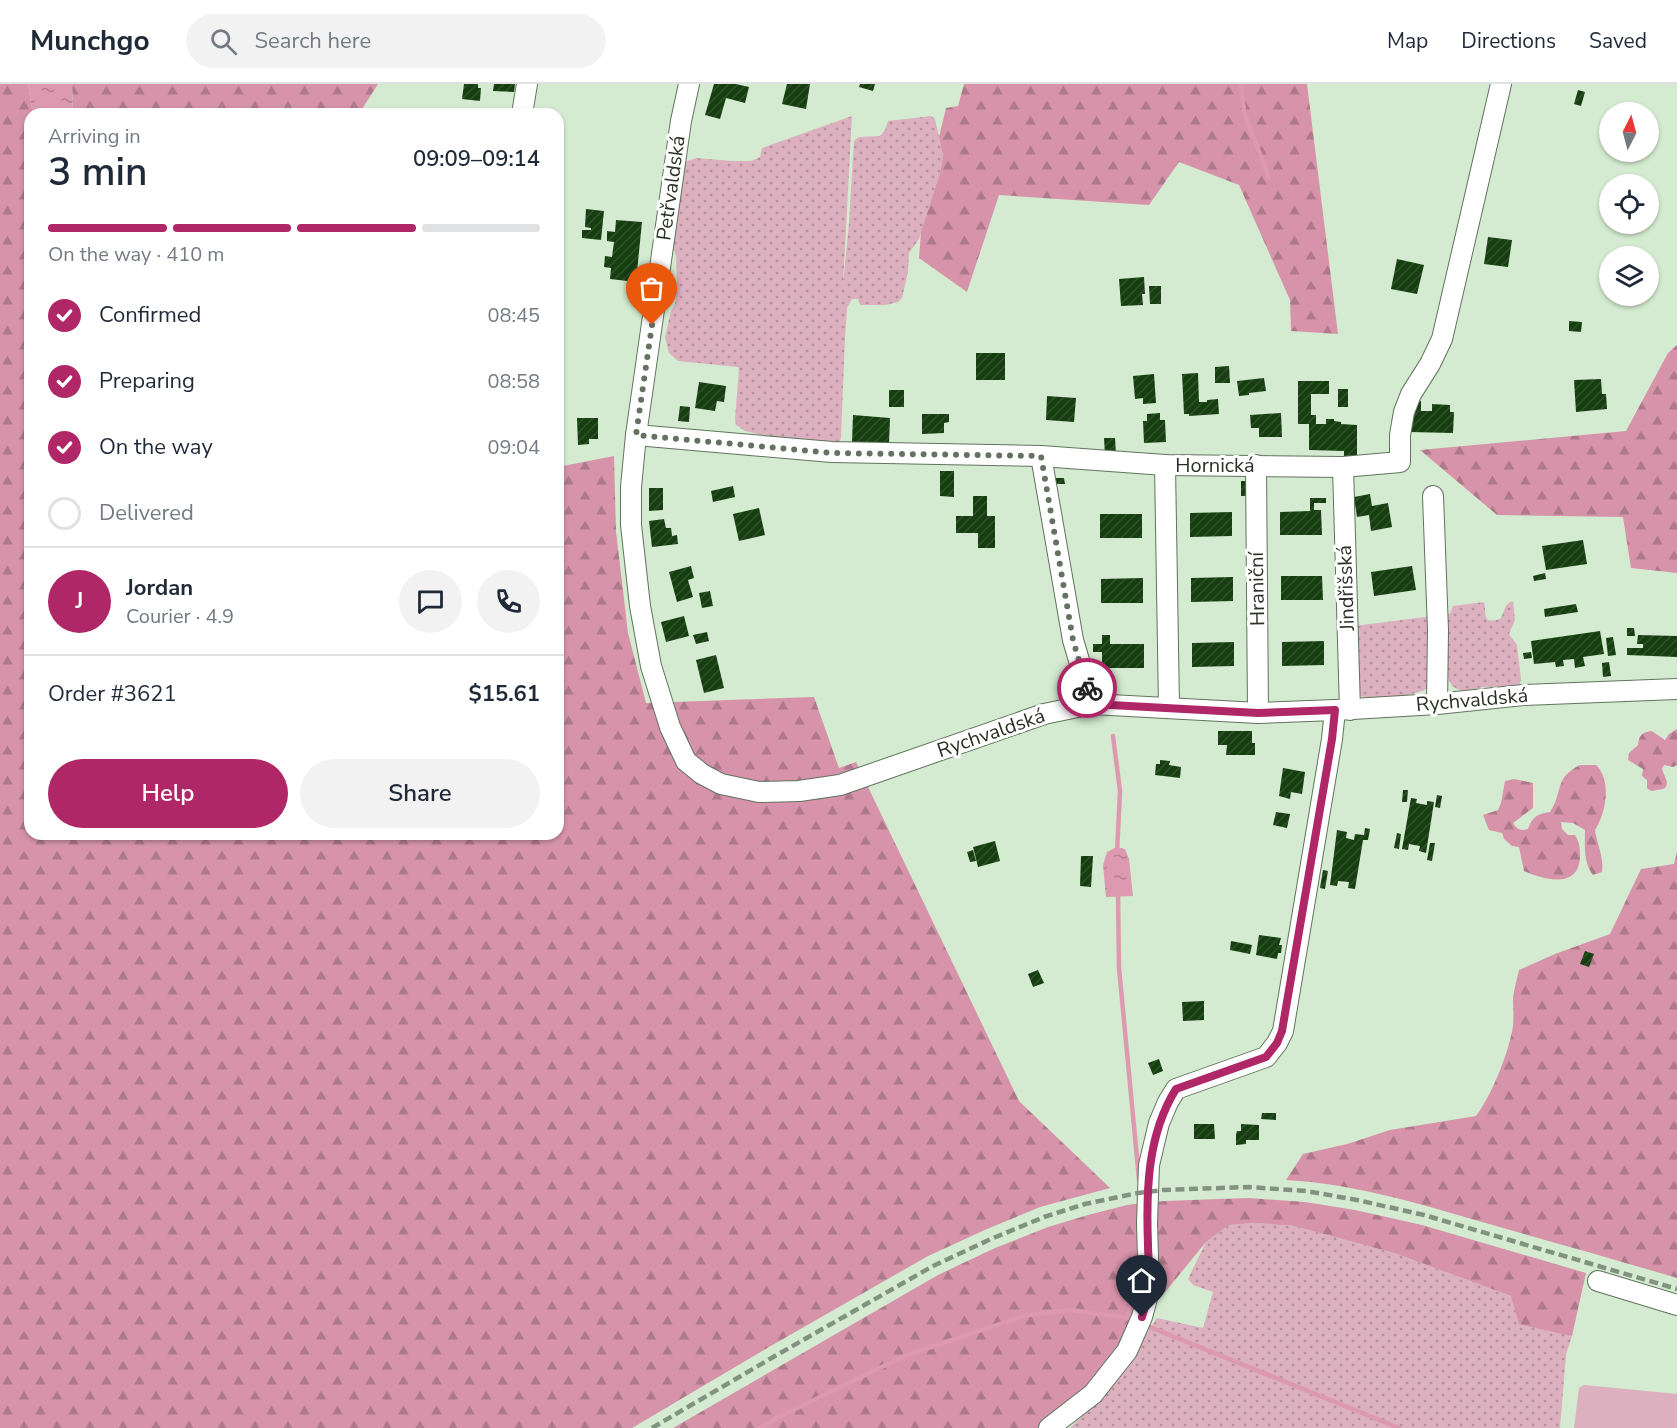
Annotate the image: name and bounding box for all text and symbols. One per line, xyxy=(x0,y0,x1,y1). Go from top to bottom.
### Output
search box xyxy=(186,14,606,68)
text: Munchgo xyxy=(30,22,150,60)
icon: search xyxy=(207,25,240,58)
text: Search here xyxy=(255,26,371,56)
text: Map xyxy=(1387,27,1428,55)
text: Directions xyxy=(1461,27,1556,55)
text: Saved xyxy=(1589,27,1647,55)
north arrow xyxy=(1599,102,1659,162)
map controls xyxy=(1599,102,1659,306)
text: Arriving in xyxy=(48,123,141,150)
street label: Petřvaldská xyxy=(650,134,692,242)
text: 09:09–09:14 xyxy=(413,144,540,174)
text: 3 min xyxy=(48,146,147,199)
button: locate xyxy=(1599,174,1659,234)
text: On the way · 410 m xyxy=(48,241,224,268)
button: layers xyxy=(1599,246,1659,306)
pin xyxy=(626,263,677,325)
icon: bag xyxy=(635,272,668,305)
icon: check xyxy=(48,299,81,332)
text: Confirmed xyxy=(99,300,201,330)
text: 08:45 xyxy=(487,302,540,329)
icon: check xyxy=(48,365,81,398)
text: Preparing xyxy=(99,366,195,396)
text: 08:58 xyxy=(487,368,540,395)
icon: check xyxy=(48,431,81,464)
text: On the way xyxy=(99,432,213,462)
text: 09:04 xyxy=(487,434,540,461)
street label: Hornická xyxy=(1175,452,1255,479)
text: Delivered xyxy=(99,498,194,528)
street label: Jindřišská xyxy=(1331,545,1361,632)
street label: Hraniční xyxy=(1243,550,1271,626)
button: chat xyxy=(399,570,462,633)
button: phone xyxy=(477,570,540,633)
text: Jordan xyxy=(126,573,193,603)
text: J xyxy=(76,586,83,616)
text: Courier · 4.9 xyxy=(126,603,234,630)
courier xyxy=(1057,658,1117,718)
icon: bike xyxy=(1071,672,1104,705)
text: Order #3621 xyxy=(48,679,177,709)
text: $15.61 xyxy=(469,679,540,709)
street label: Rychvaldská xyxy=(1415,682,1529,718)
street label: Rychvaldská xyxy=(934,702,1048,764)
button: Help xyxy=(48,759,288,828)
button: Share xyxy=(300,759,540,828)
pin xyxy=(1116,1255,1167,1317)
icon: home xyxy=(1125,1264,1158,1297)

